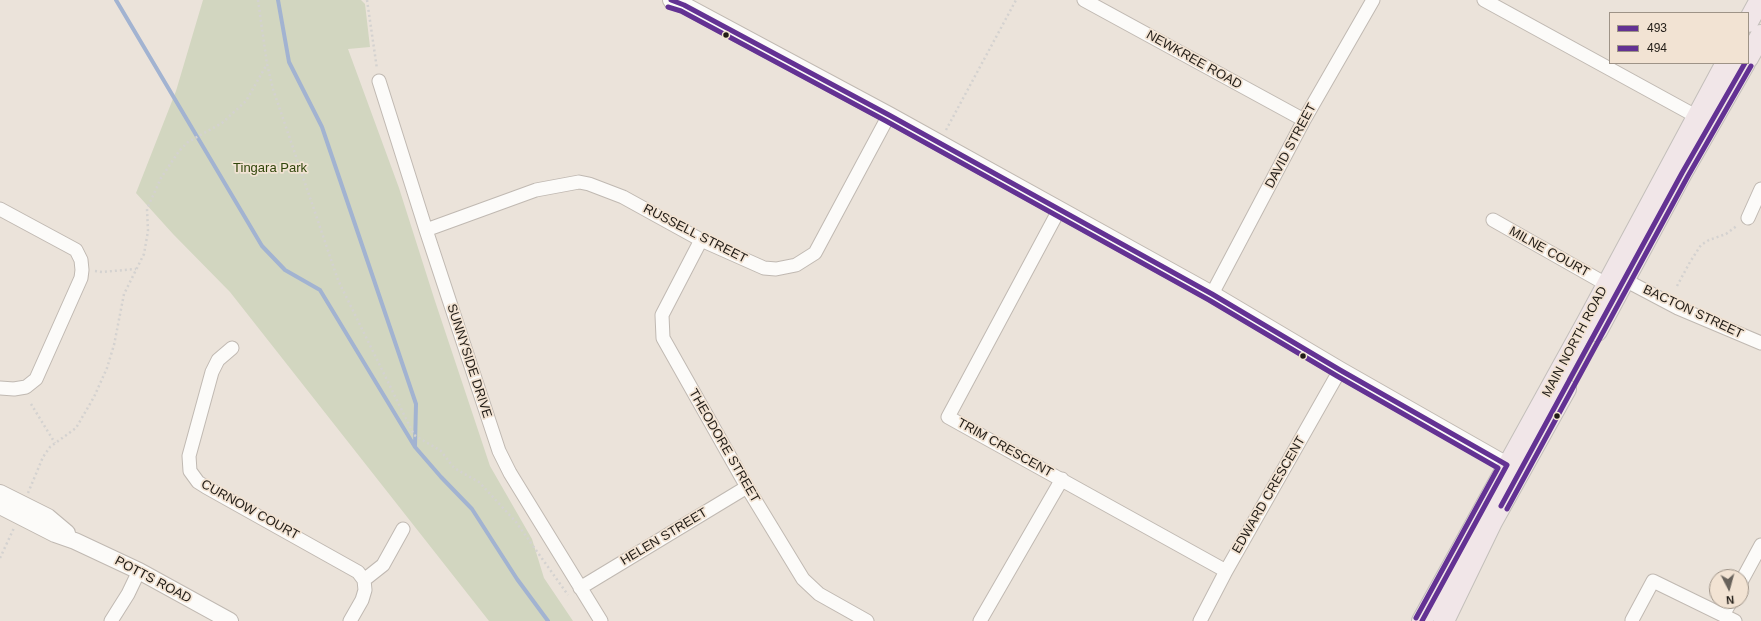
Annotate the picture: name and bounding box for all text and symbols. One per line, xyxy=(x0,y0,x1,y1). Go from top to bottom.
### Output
legend xyxy=(1609,12,1749,64)
text: 493 xyxy=(1647,21,1667,35)
street label: NEWKREE ROAD xyxy=(1143,27,1245,93)
unlabelled marker xyxy=(721,30,731,40)
text: 494 xyxy=(1647,41,1667,55)
street label: DAVID STREET xyxy=(1262,101,1320,191)
park label: Tingara Park xyxy=(233,160,307,176)
street label: RUSSELL STREET xyxy=(641,201,749,267)
street label: MILNE COURT xyxy=(1506,224,1592,280)
street label: BACTON STREET xyxy=(1640,282,1746,342)
street label: MAIN NORTH ROAD xyxy=(1539,284,1611,400)
street label: SUNNYSIDE DRIVE xyxy=(443,302,495,420)
unlabelled marker xyxy=(1298,351,1308,361)
street label: THEODORE STREET xyxy=(685,386,763,506)
unlabelled marker xyxy=(1552,411,1562,421)
street label: TRIM CRESCENT xyxy=(954,415,1056,481)
street label: EDWARD CRESCENT xyxy=(1229,434,1309,556)
street label: CURNOW COURT xyxy=(198,477,302,543)
street label: HELEN STREET xyxy=(618,505,710,569)
street label: POTTS ROAD xyxy=(112,553,194,607)
north arrow xyxy=(1709,569,1749,609)
text: N xyxy=(1726,594,1735,606)

